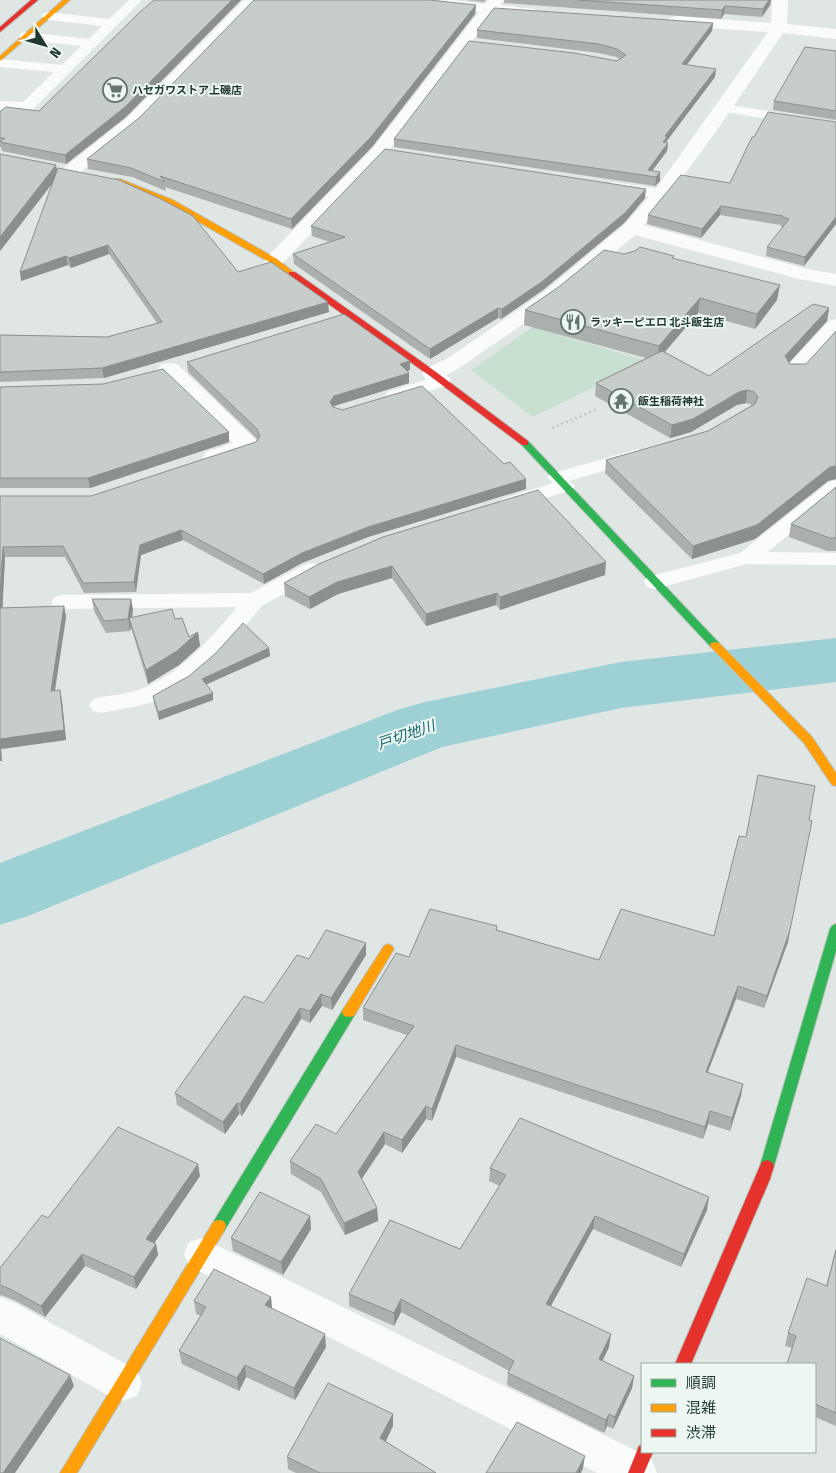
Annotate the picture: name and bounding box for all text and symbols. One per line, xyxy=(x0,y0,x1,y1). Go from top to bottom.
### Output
north arrow xyxy=(20,20,70,70)
text: N xyxy=(46,44,64,61)
supermarket icon: ハセガワストア上磯店 xyxy=(102,77,128,103)
place label: ハセガワストア上磯店 xyxy=(132,84,242,97)
restaurant icon: ラッキーピエロ 北斗飯生店 xyxy=(560,309,586,335)
place label: ラッキーピエロ 北斗飯生店 xyxy=(590,316,724,329)
temple icon: 飯生稲荷神社 xyxy=(608,388,634,414)
place label: 飯生稲荷神社 xyxy=(637,395,704,408)
water label: 戸切地川 xyxy=(375,716,439,753)
legend xyxy=(641,1363,816,1453)
text: 順調 xyxy=(686,1374,716,1392)
text: 混雑 xyxy=(686,1399,716,1417)
text: 渋滞 xyxy=(686,1424,716,1442)

